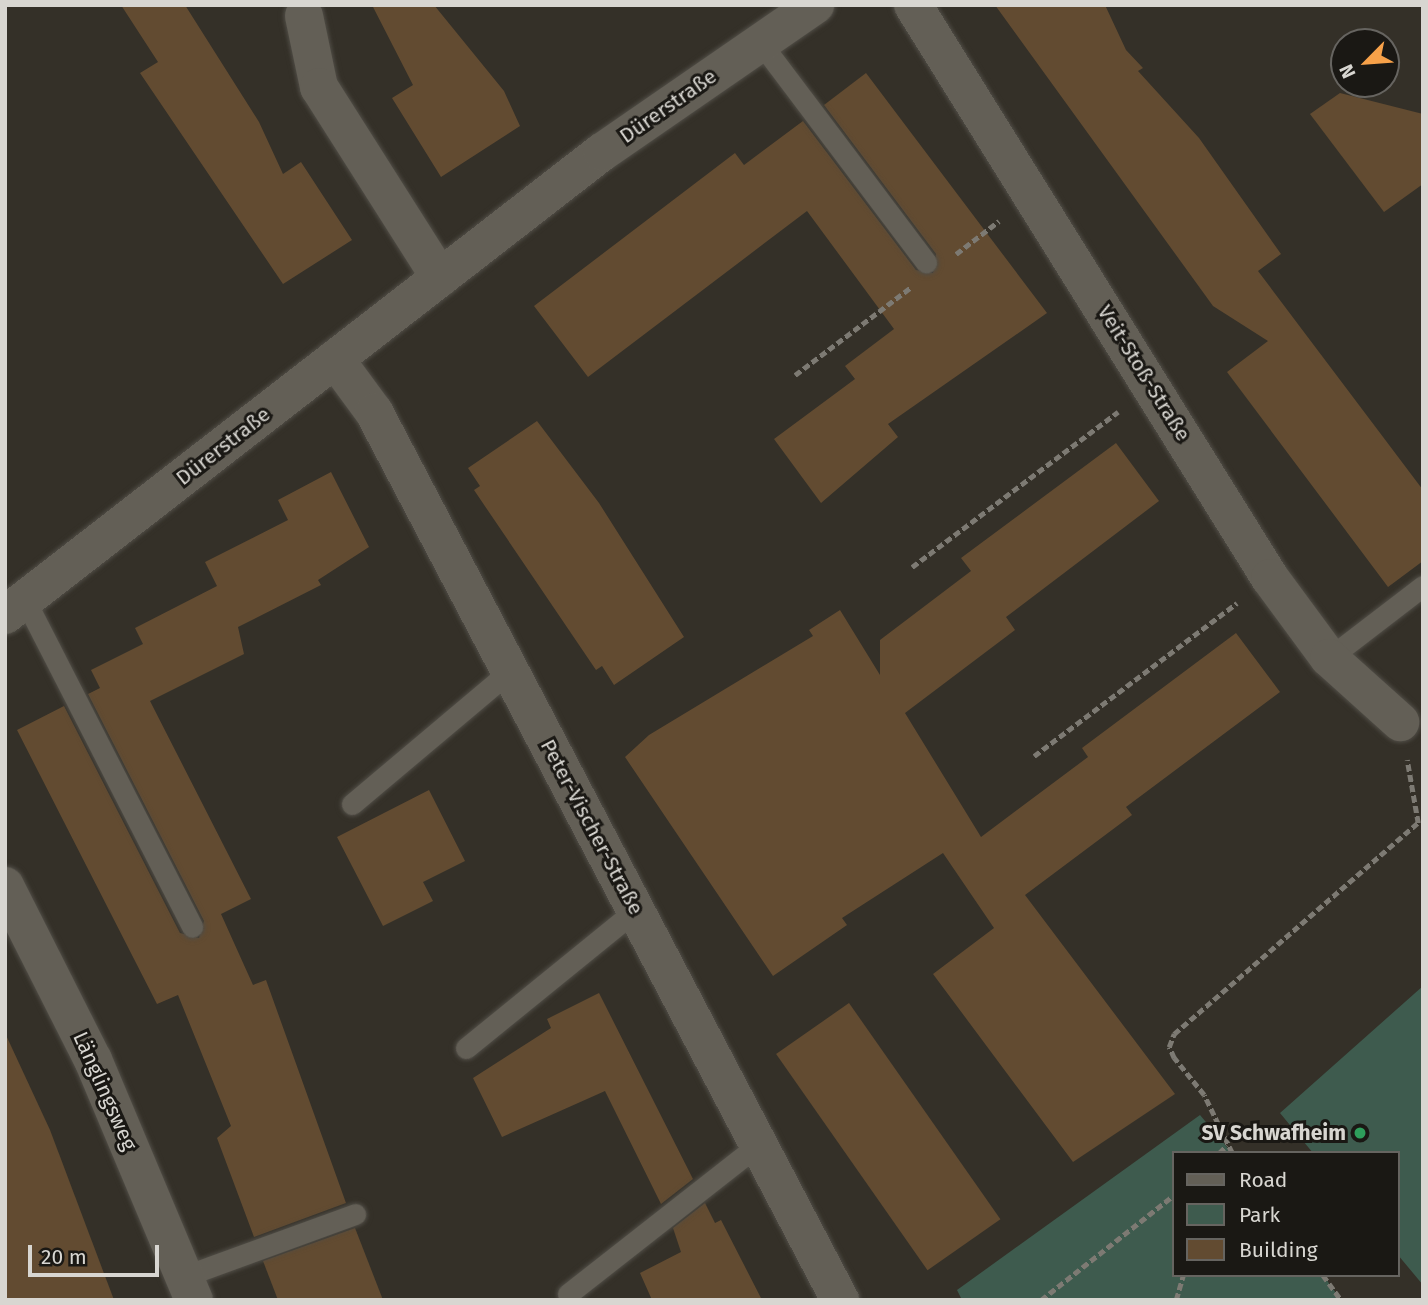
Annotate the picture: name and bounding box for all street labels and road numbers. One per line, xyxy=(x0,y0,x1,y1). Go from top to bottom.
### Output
street label: Dürerstraße xyxy=(615,63,721,149)
street label: Veit-Stoß-Straße xyxy=(1092,300,1196,446)
street label: Dürerstraße xyxy=(171,401,275,491)
street label: Peter-Vischer-Straße xyxy=(535,735,649,919)
street label: Länglingsweg xyxy=(68,1028,142,1154)

